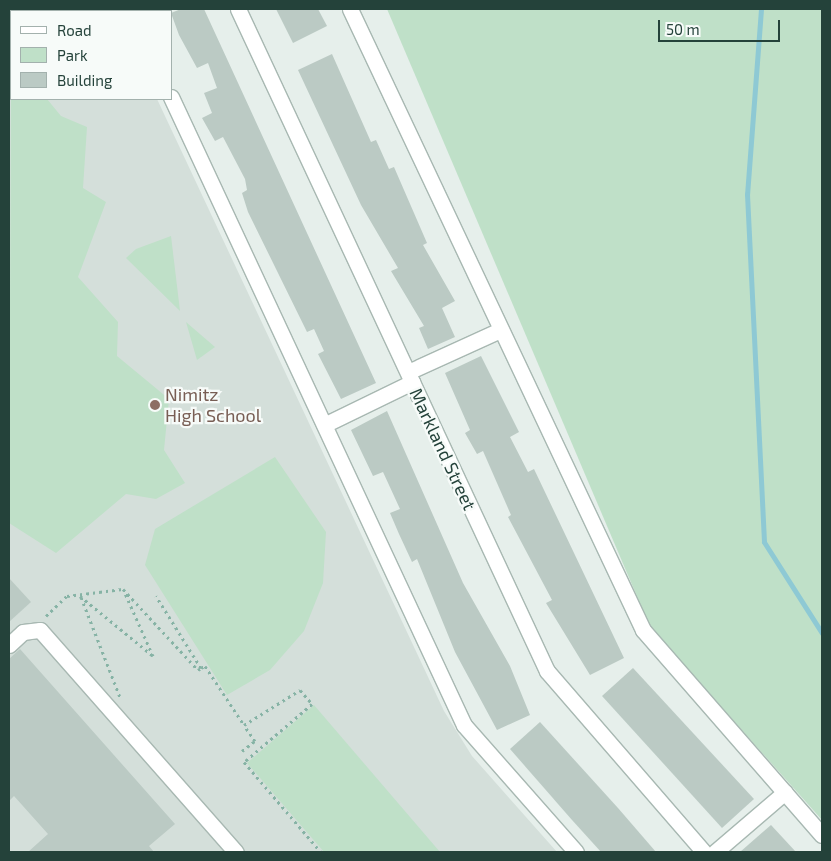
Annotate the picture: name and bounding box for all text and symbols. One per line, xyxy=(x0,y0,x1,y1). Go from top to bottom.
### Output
legend xyxy=(10,10,172,100)
scale bar xyxy=(661,10,784,42)
text: 50 m xyxy=(666,20,700,38)
text: Road xyxy=(57,21,92,39)
text: Park xyxy=(57,46,88,64)
text: Building xyxy=(57,71,112,89)
place label: Nimitz High School xyxy=(165,384,261,426)
street label: Markland Street xyxy=(405,385,481,513)
marker: Nimitz High School xyxy=(149,399,161,411)

